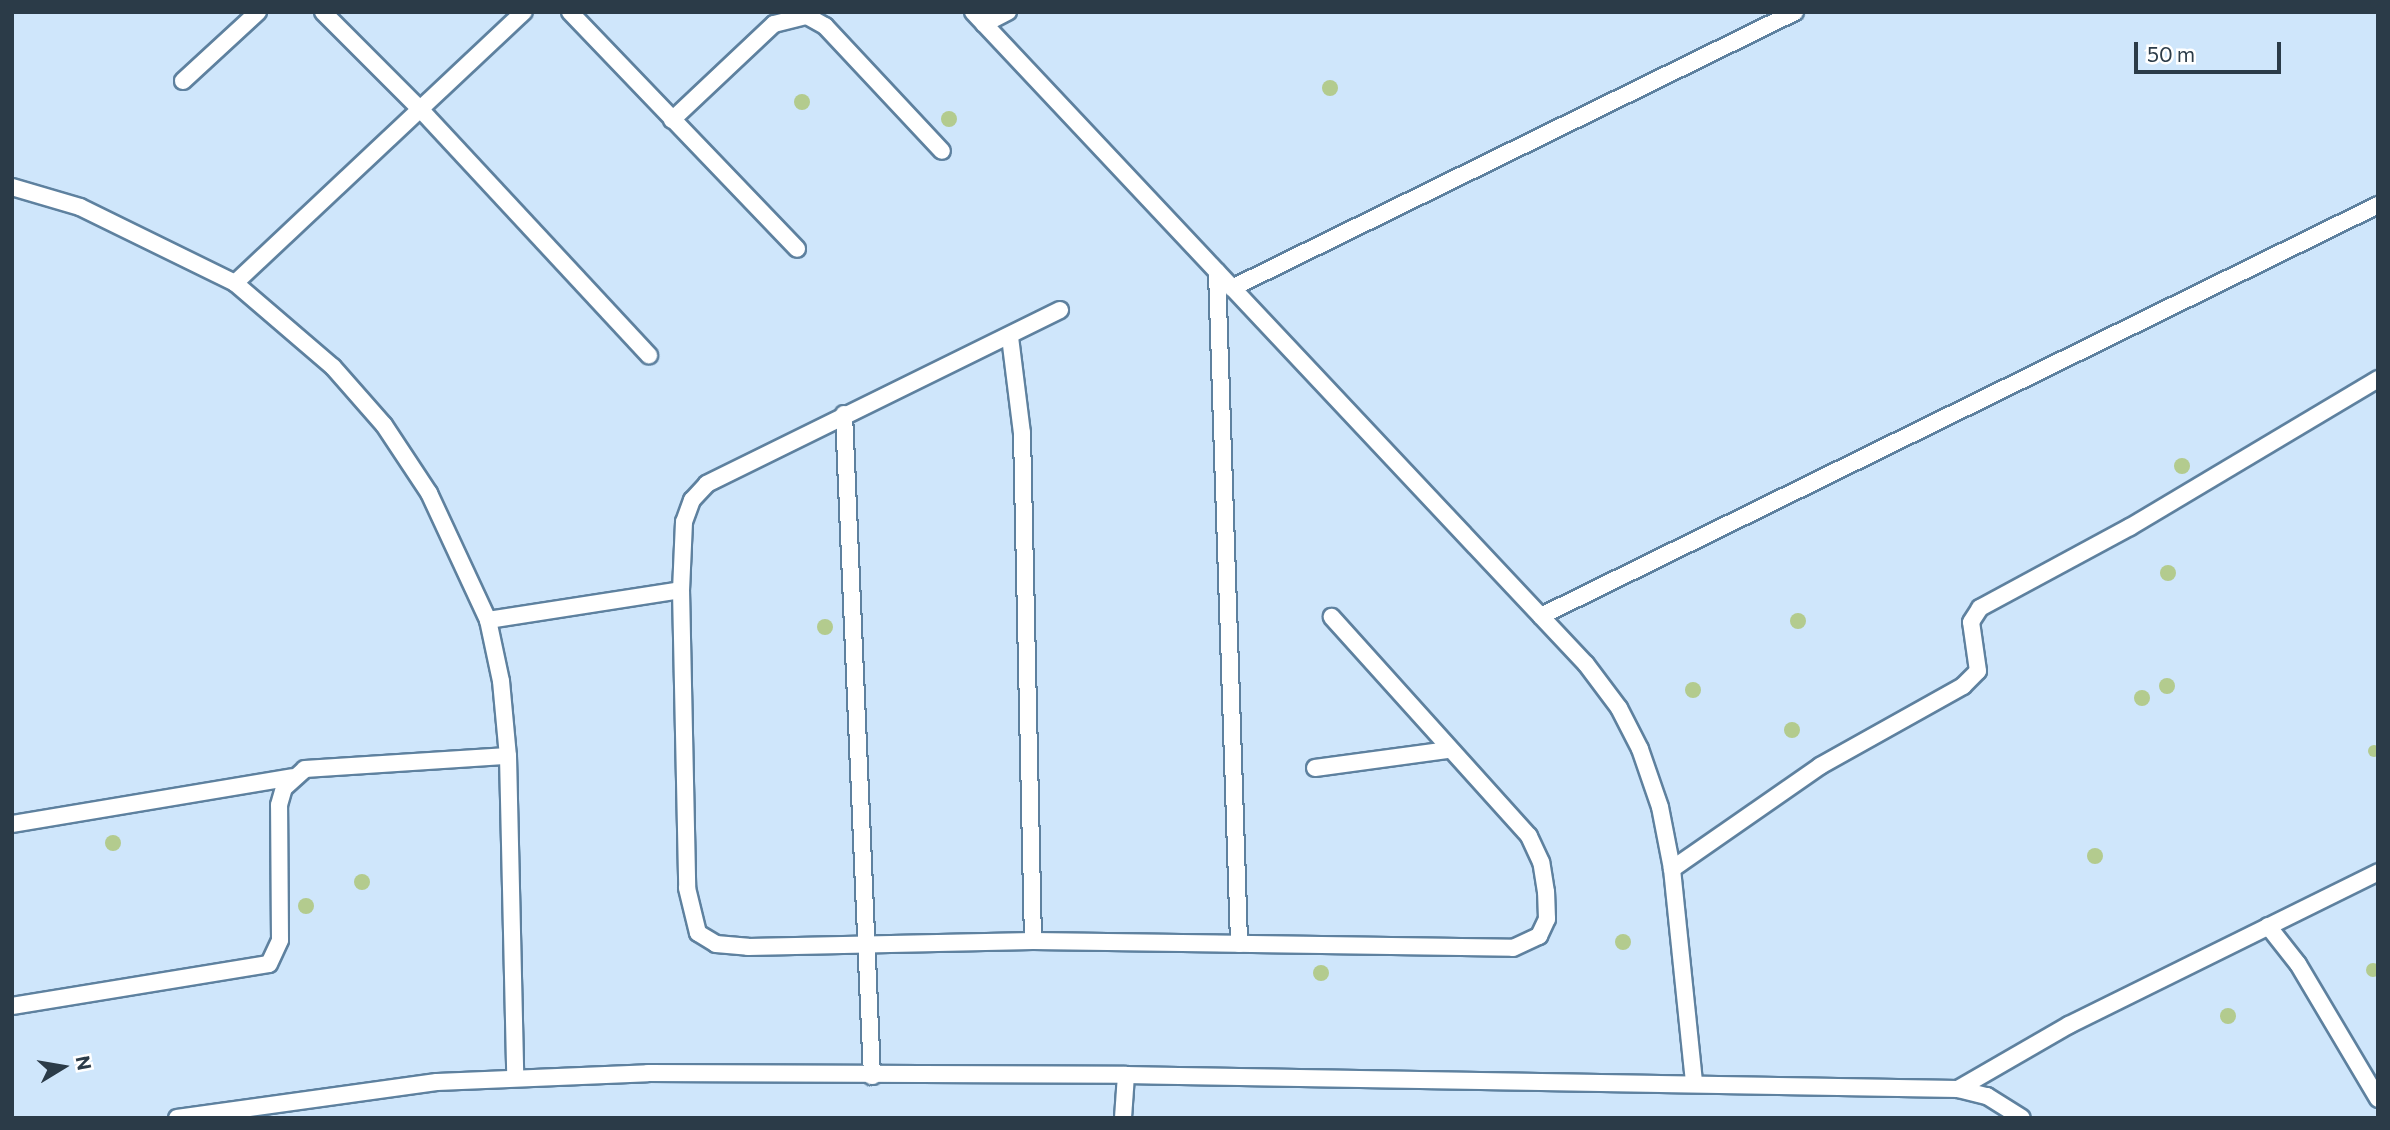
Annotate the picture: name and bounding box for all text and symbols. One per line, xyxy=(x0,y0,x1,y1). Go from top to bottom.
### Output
scale bar xyxy=(2138,28,2285,72)
text: 50 m xyxy=(2147,41,2195,66)
north arrow xyxy=(28,1032,98,1102)
text: N xyxy=(71,1054,97,1072)

